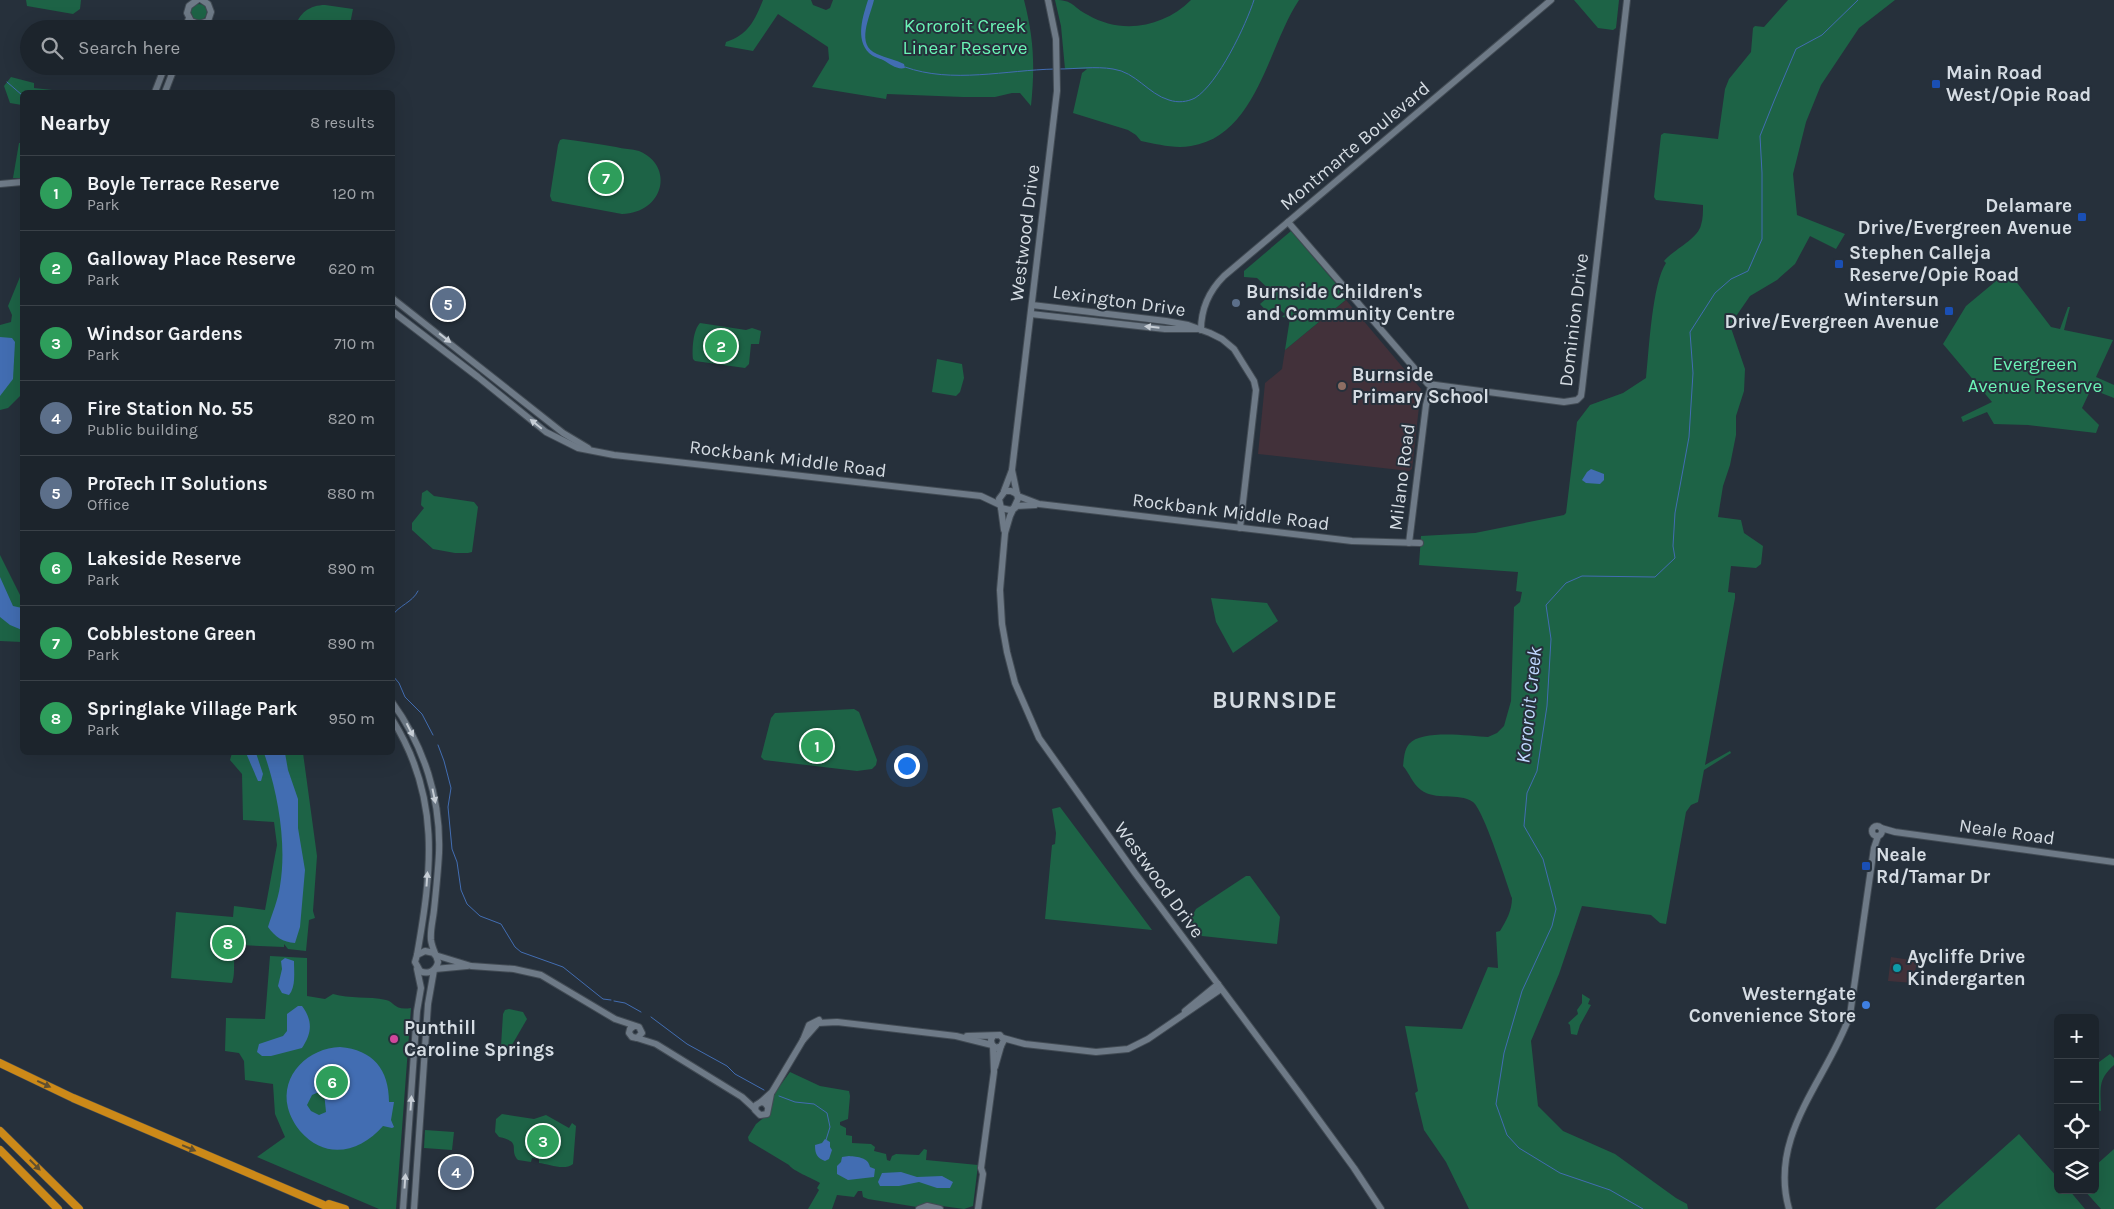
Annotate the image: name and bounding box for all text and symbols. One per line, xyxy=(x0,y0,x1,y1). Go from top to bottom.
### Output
park label: Kororoit Creek Linear Reserve xyxy=(903,15,1027,59)
search box xyxy=(20,20,395,75)
icon: search xyxy=(38,34,66,62)
text: Search here xyxy=(78,37,180,59)
place label: Main Road West/Opie Road xyxy=(1946,62,2091,106)
street label: Montmarte Boulevard xyxy=(1276,77,1434,215)
marker: Main Road West/Opie Road xyxy=(1930,78,1942,90)
text: Nearby xyxy=(40,111,110,135)
text: 8 results xyxy=(310,113,375,132)
pin: 7 xyxy=(590,159,622,197)
street label: Westwood Drive xyxy=(1006,163,1044,303)
text: Boyle Terrace Reserve xyxy=(87,173,280,195)
text: 1 xyxy=(53,184,59,203)
text: 120 m xyxy=(332,184,375,203)
text: Park xyxy=(87,195,119,214)
place label: Delamare Drive/Evergreen Avenue xyxy=(1857,195,2072,239)
marker: Delamare Drive/Evergreen Avenue xyxy=(2076,211,2088,223)
place label: Stephen Calleja Reserve/Opie Road xyxy=(1849,242,2019,286)
text: Galloway Place Reserve xyxy=(87,248,296,270)
street label: Dominion Drive xyxy=(1555,252,1593,388)
marker: Stephen Calleja Reserve/Opie Road xyxy=(1833,258,1845,270)
text: 2 xyxy=(51,259,61,278)
text: 620 m xyxy=(328,259,375,278)
text: Park xyxy=(87,270,119,289)
street label: Lexington Drive xyxy=(1051,281,1187,321)
place label: Burnside Children's and Community Centre xyxy=(1246,281,1455,325)
pin: 5 xyxy=(432,285,464,323)
place label: Wintersun Drive/Evergreen Avenue xyxy=(1724,289,1939,333)
marker: Burnside Children's and Community Centre xyxy=(1230,297,1242,309)
marker: Wintersun Drive/Evergreen Avenue xyxy=(1943,305,1955,317)
text: Windsor Gardens xyxy=(87,323,243,345)
one-way arrow xyxy=(1144,323,1160,331)
pin: 2 xyxy=(705,327,737,365)
one-way arrow xyxy=(438,333,451,344)
text: 3 xyxy=(51,334,61,353)
text: 710 m xyxy=(334,334,375,353)
text: Park xyxy=(87,345,119,364)
park label: Evergreen Avenue Reserve xyxy=(1968,353,2102,397)
place label: Burnside Primary School xyxy=(1352,364,1489,408)
marker: Burnside Primary School xyxy=(1336,380,1348,392)
text: Fire Station No. 55 xyxy=(87,398,253,420)
text: 4 xyxy=(51,409,61,428)
text: 820 m xyxy=(328,409,375,428)
one-way arrow xyxy=(530,419,543,430)
text: Public building xyxy=(87,420,198,439)
street label: Milano Road xyxy=(1385,422,1419,532)
street label: Rockbank Middle Road xyxy=(688,436,888,482)
text: ProTech IT Solutions xyxy=(87,473,268,495)
text: 5 xyxy=(51,484,61,503)
text: 880 m xyxy=(327,484,375,503)
street label: Rockbank Middle Road xyxy=(1131,489,1331,535)
text: Office xyxy=(87,495,130,514)
text: Lakeside Reserve xyxy=(87,548,241,570)
text: 6 xyxy=(51,559,61,578)
text: 890 m xyxy=(328,559,375,578)
text: Park xyxy=(87,570,119,589)
text: Cobblestone Green xyxy=(87,623,256,645)
text: 7 xyxy=(52,634,60,653)
text: 890 m xyxy=(328,634,375,653)
text: Park xyxy=(87,645,119,664)
water label: Kororoit Creek xyxy=(1511,645,1547,764)
district label: BURNSIDE xyxy=(1212,686,1338,714)
text: Springlake Village Park xyxy=(87,698,297,720)
text: 8 xyxy=(51,709,61,728)
text: 950 m xyxy=(328,709,375,728)
text: Park xyxy=(87,720,119,739)
one-way arrow xyxy=(406,723,414,737)
pin: 1 xyxy=(801,727,833,765)
your location xyxy=(894,753,920,779)
one-way arrow xyxy=(430,789,438,804)
street label: Neale Road xyxy=(1958,814,2056,850)
street label: Westwood Drive xyxy=(1110,818,1208,942)
place label: Neale Rd/Tamar Dr xyxy=(1876,844,1991,888)
marker: Neale Rd/Tamar Dr xyxy=(1860,860,1872,872)
one-way arrow xyxy=(424,871,432,887)
pin: 8 xyxy=(212,924,244,962)
place label: Aycliffe Drive Kindergarten xyxy=(1907,946,2026,990)
marker: Aycliffe Drive Kindergarten xyxy=(1891,962,1903,974)
place label: Westerngate Convenience Store xyxy=(1689,983,1856,1027)
marker: Westerngate Convenience Store xyxy=(1860,999,1872,1011)
map controls xyxy=(2054,1014,2099,1194)
button: + xyxy=(2054,1014,2099,1059)
place label: Punthill Caroline Springs xyxy=(404,1017,554,1061)
marker: Punthill Caroline Springs xyxy=(388,1033,400,1045)
button: − xyxy=(2054,1059,2099,1104)
pin: 6 xyxy=(316,1063,348,1101)
one-way arrow xyxy=(37,1080,51,1088)
one-way arrow xyxy=(407,1095,415,1111)
button: locate xyxy=(2054,1104,2099,1149)
pin: 3 xyxy=(527,1122,559,1160)
one-way arrow xyxy=(182,1145,197,1152)
button: layers xyxy=(2054,1149,2099,1194)
pin: 4 xyxy=(440,1153,472,1191)
one-way arrow xyxy=(29,1158,41,1170)
one-way arrow xyxy=(401,1172,409,1188)

